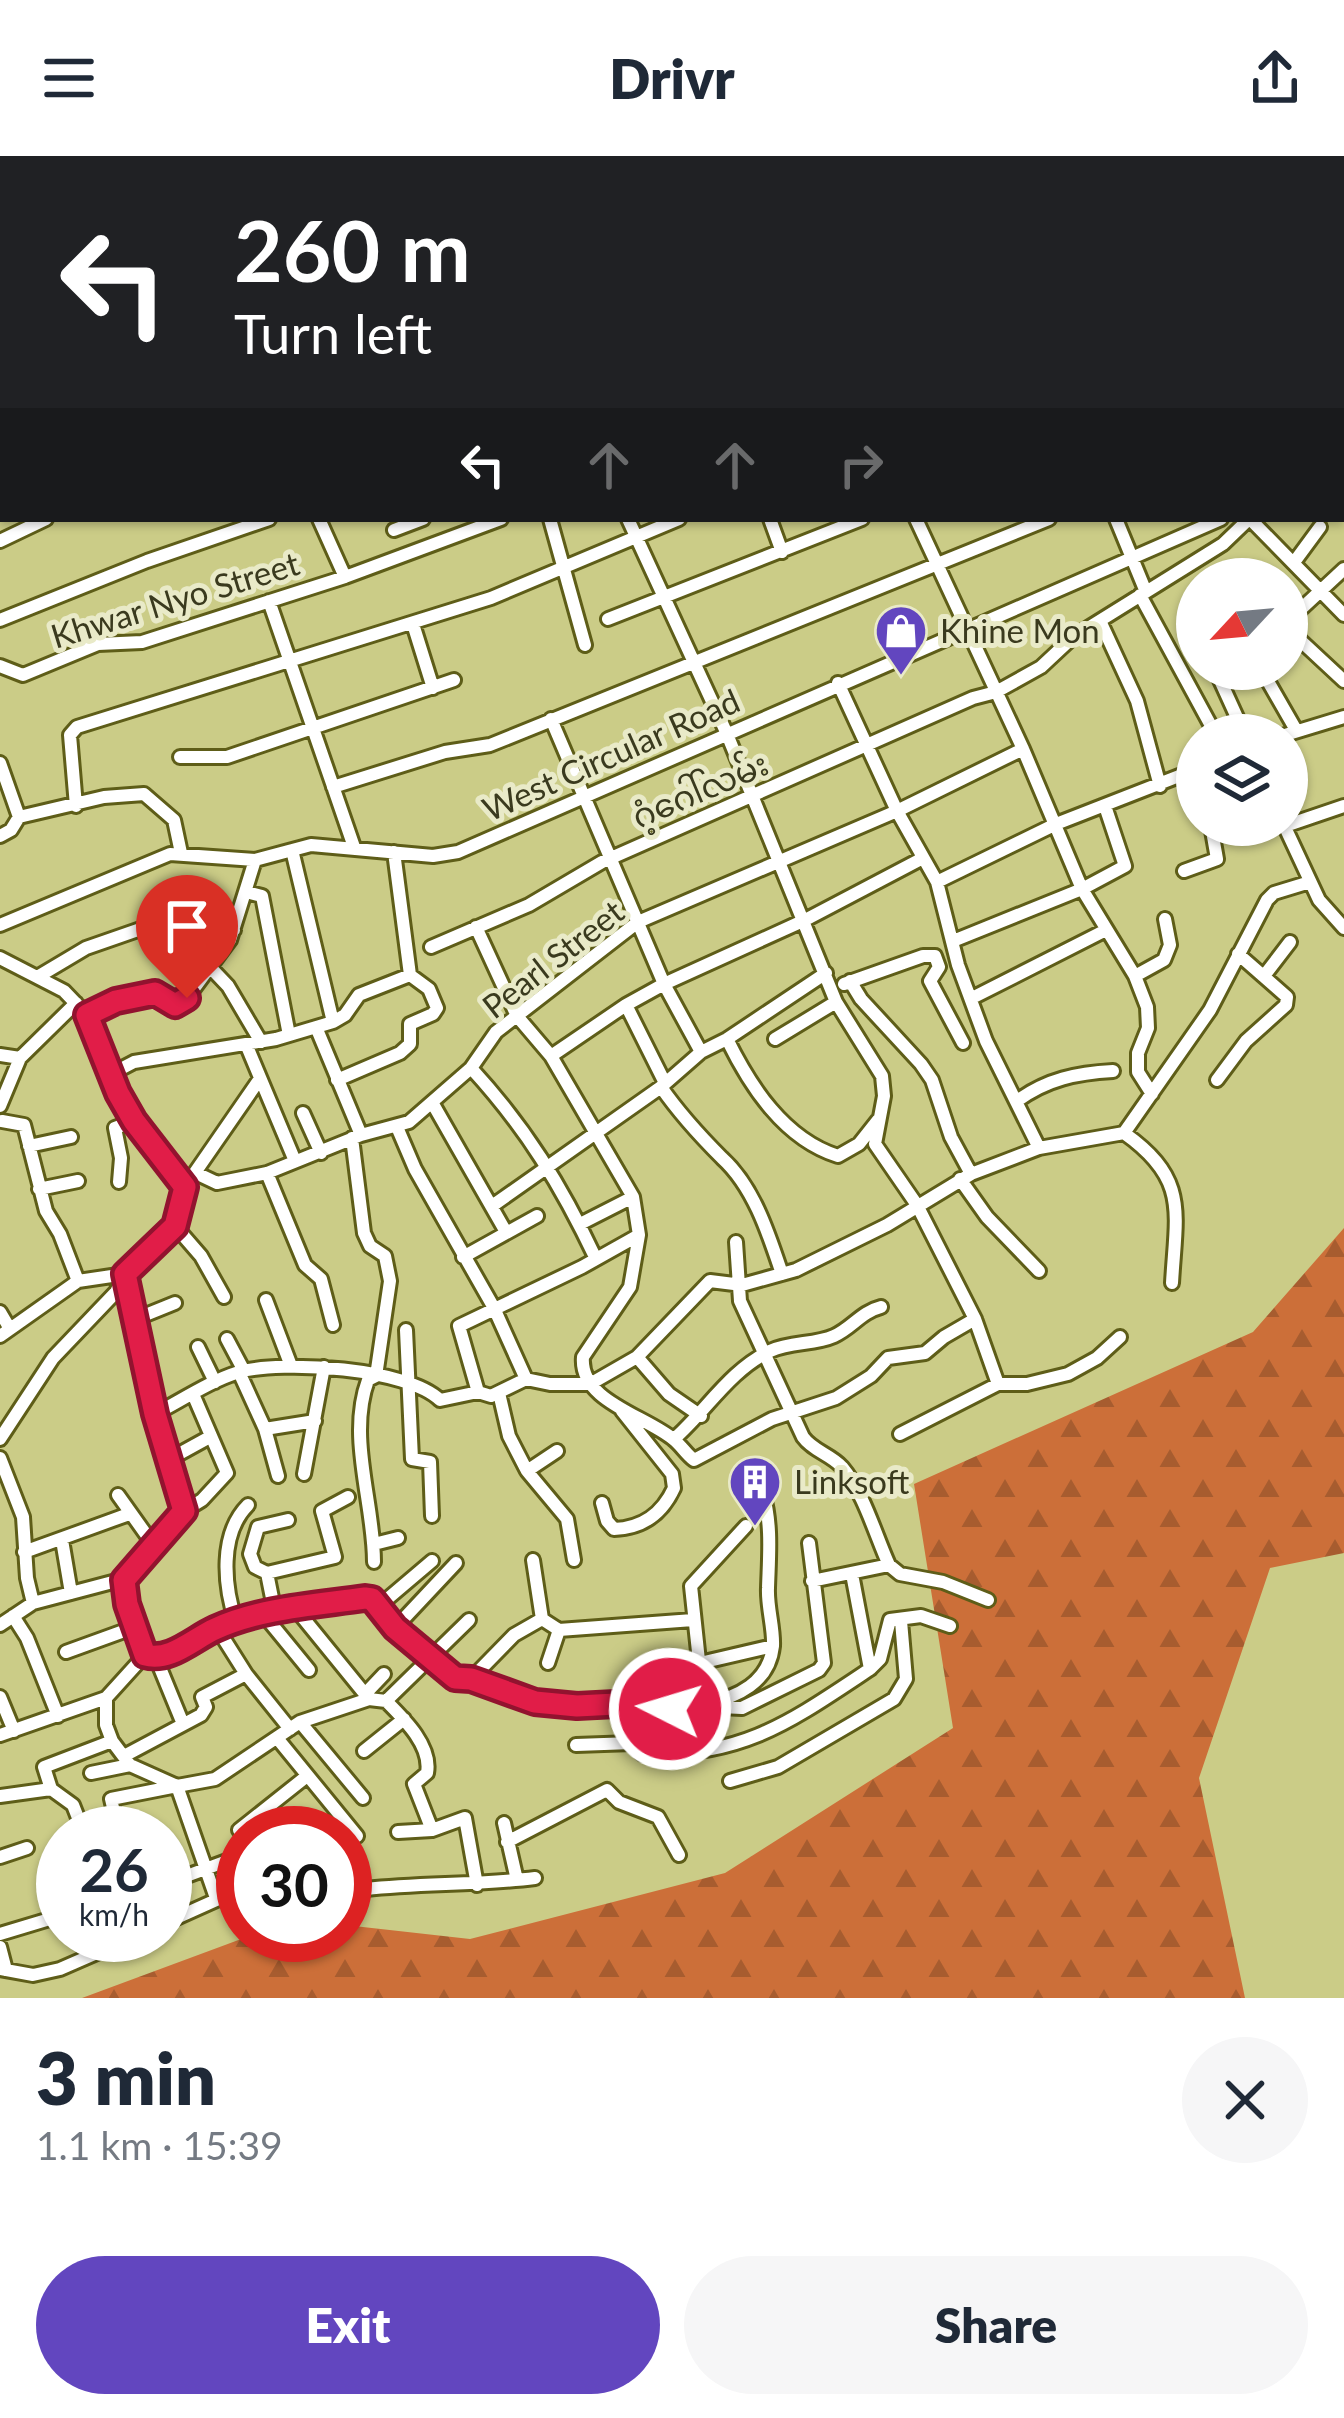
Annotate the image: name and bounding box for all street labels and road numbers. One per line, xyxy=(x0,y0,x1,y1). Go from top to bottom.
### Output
street label: Khwar Nyo Street xyxy=(46,542,304,656)
street label: West Circular Road xyxy=(476,680,745,829)
street label: ဂံ့ဂေါ်လမ်း xyxy=(625,742,775,839)
street label: Pearl Street xyxy=(474,891,631,1026)

